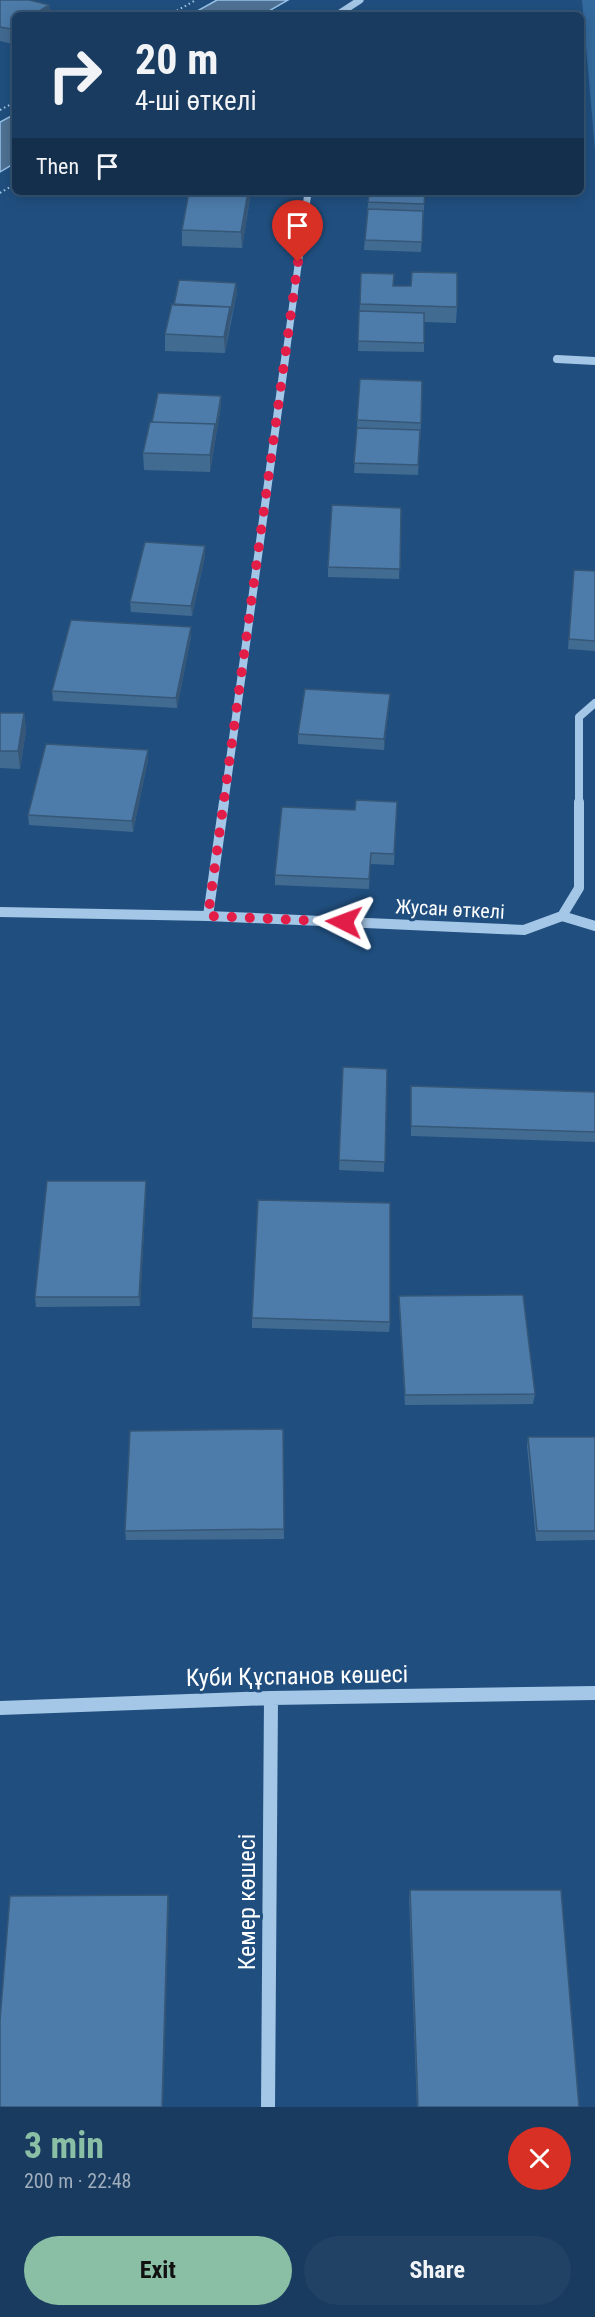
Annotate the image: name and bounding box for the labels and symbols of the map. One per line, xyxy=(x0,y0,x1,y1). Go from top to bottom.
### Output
pin xyxy=(272,200,323,262)
position arrow xyxy=(312,890,376,954)
street label: Жусан өткелі xyxy=(395,894,505,924)
street label: Куби Құспанов көшесi xyxy=(186,1660,408,1692)
street label: Кемер көшесі xyxy=(233,1834,261,1970)

